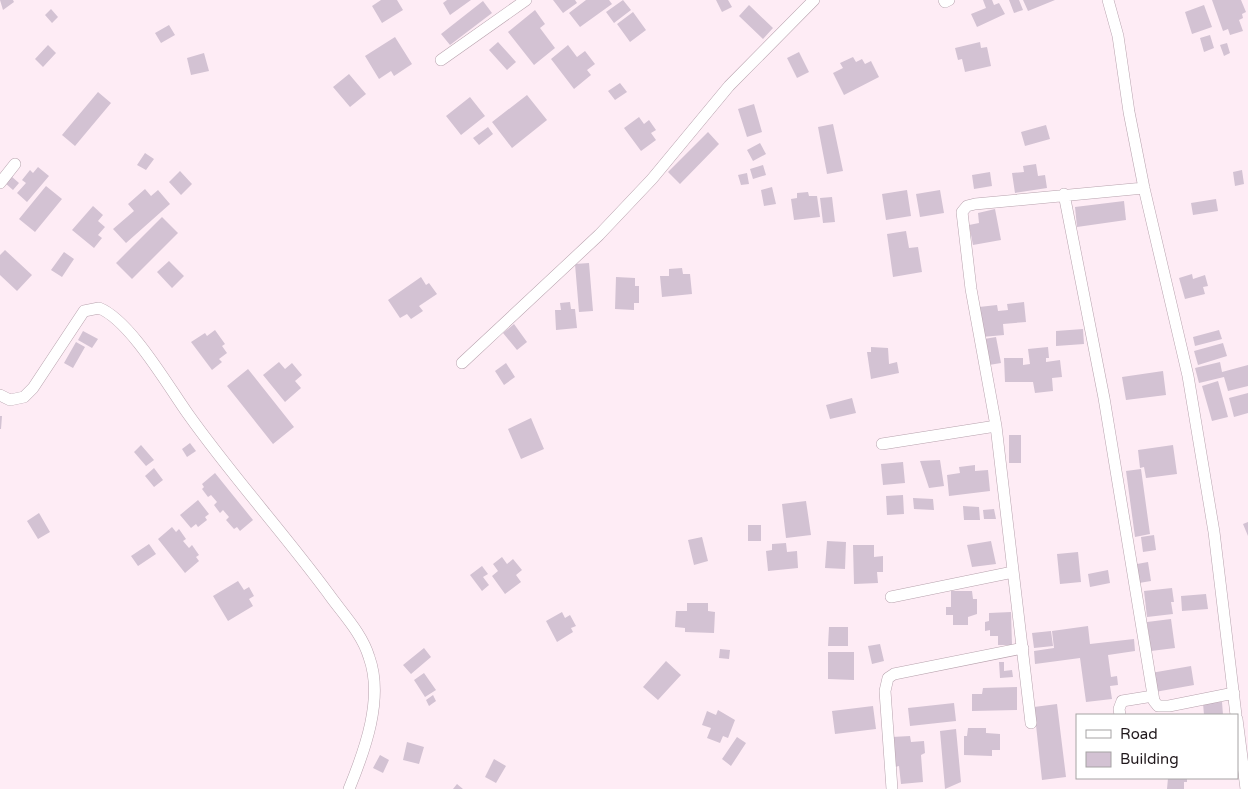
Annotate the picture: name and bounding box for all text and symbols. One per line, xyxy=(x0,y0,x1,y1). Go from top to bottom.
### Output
legend xyxy=(1076,714,1238,779)
text: Road xyxy=(1120,725,1158,743)
text: Building xyxy=(1120,750,1179,768)

